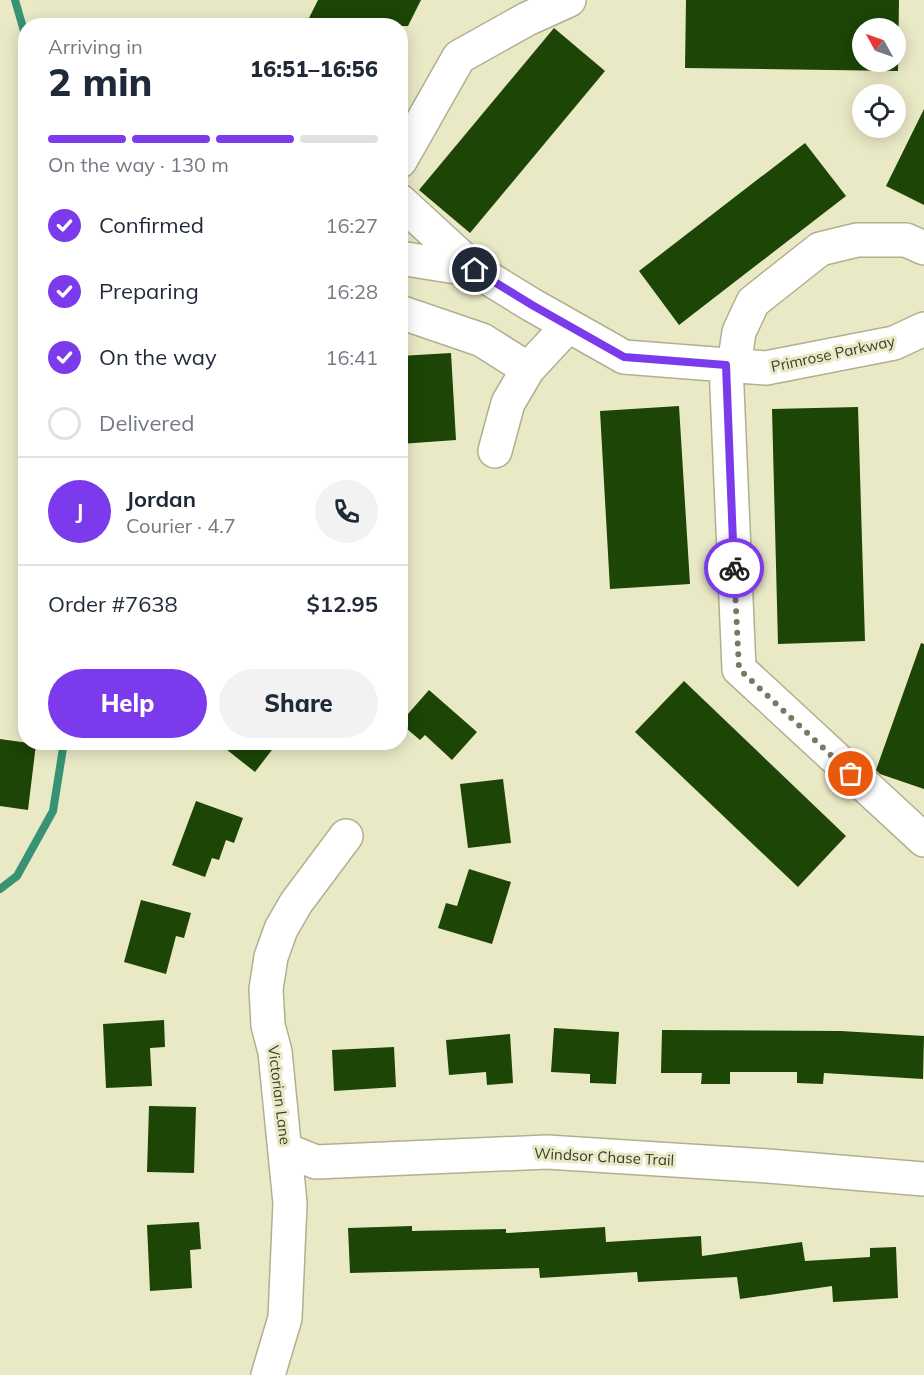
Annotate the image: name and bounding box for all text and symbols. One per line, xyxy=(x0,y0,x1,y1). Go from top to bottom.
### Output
north arrow xyxy=(852,18,906,72)
map controls xyxy=(852,18,906,138)
text: Arriving in xyxy=(48,34,143,59)
text: 16:51–16:56 xyxy=(250,55,378,83)
text: 2 min xyxy=(48,57,153,106)
button: locate xyxy=(852,84,906,138)
text: On the way · 130 m xyxy=(48,152,229,177)
icon: check xyxy=(48,209,81,242)
text: Confirmed xyxy=(99,211,204,239)
text: 16:27 xyxy=(325,213,378,238)
pin xyxy=(449,244,500,295)
icon: home xyxy=(458,253,491,286)
icon: check xyxy=(48,275,81,308)
text: Preparing xyxy=(99,277,199,305)
text: 16:28 xyxy=(325,279,378,304)
street label: Primrose Parkway xyxy=(769,331,897,376)
icon: check xyxy=(48,341,81,374)
text: On the way xyxy=(99,343,217,371)
text: 16:41 xyxy=(325,345,378,370)
text: Delivered xyxy=(99,409,194,437)
button: phone xyxy=(315,480,378,543)
text: Jordan xyxy=(126,485,196,513)
text: J xyxy=(76,497,83,525)
text: Courier · 4.7 xyxy=(126,513,236,538)
courier xyxy=(704,538,764,598)
icon: bike xyxy=(718,552,751,585)
text: Order #7638 xyxy=(48,590,178,618)
text: $12.95 xyxy=(307,590,378,618)
button: Help xyxy=(48,669,207,738)
button: Share xyxy=(219,669,378,738)
pin xyxy=(825,748,876,799)
icon: bag xyxy=(834,757,867,790)
street label: Victorian Lane xyxy=(264,1044,295,1146)
street label: Windsor Chase Trail xyxy=(533,1143,675,1170)

